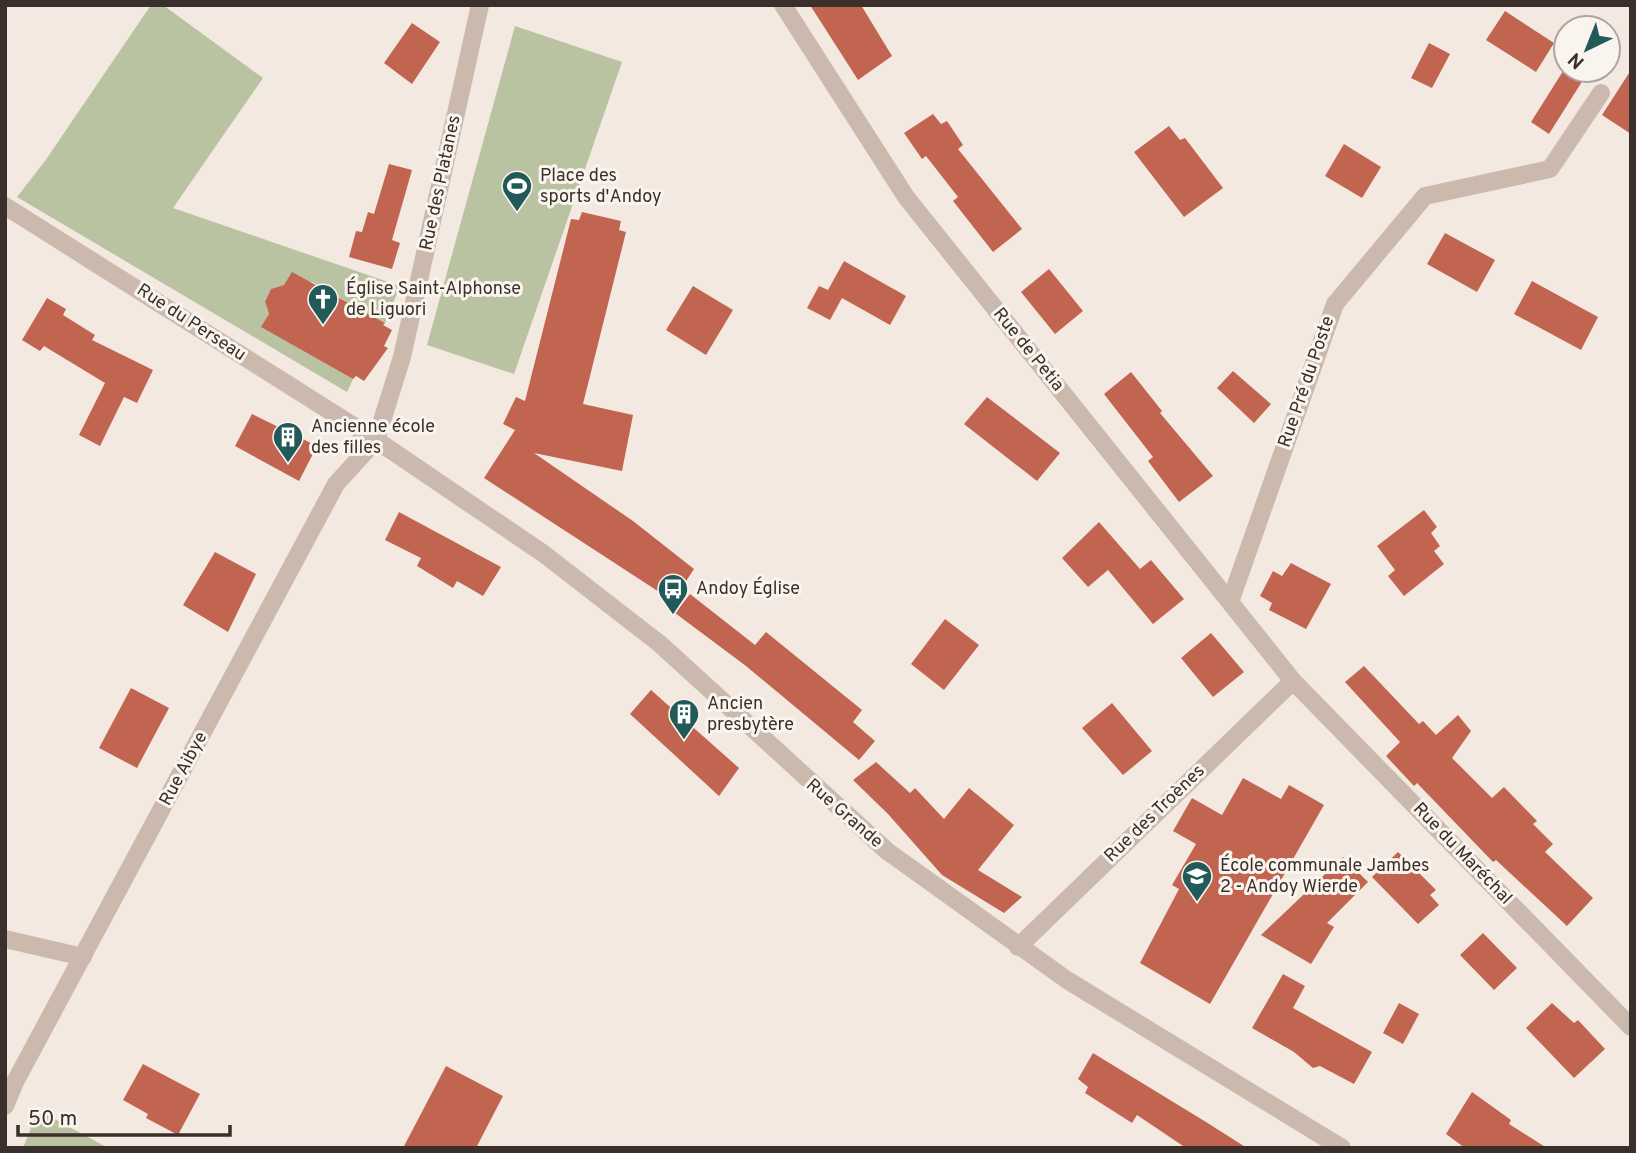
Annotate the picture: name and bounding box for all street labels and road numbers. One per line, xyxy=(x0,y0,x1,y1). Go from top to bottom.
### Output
street label: Rue des Platanes xyxy=(415,113,467,253)
street label: Rue du Perseau xyxy=(132,279,250,367)
street label: Rue de Petia xyxy=(987,303,1069,397)
street label: Rue Pré du Poste xyxy=(1274,313,1340,451)
street label: Rue Aibye xyxy=(155,728,213,810)
street label: Rue des Troènes xyxy=(1100,760,1210,868)
street label: Rue Grande xyxy=(801,774,887,854)
street label: Rue du Maréchal xyxy=(1407,798,1517,910)

